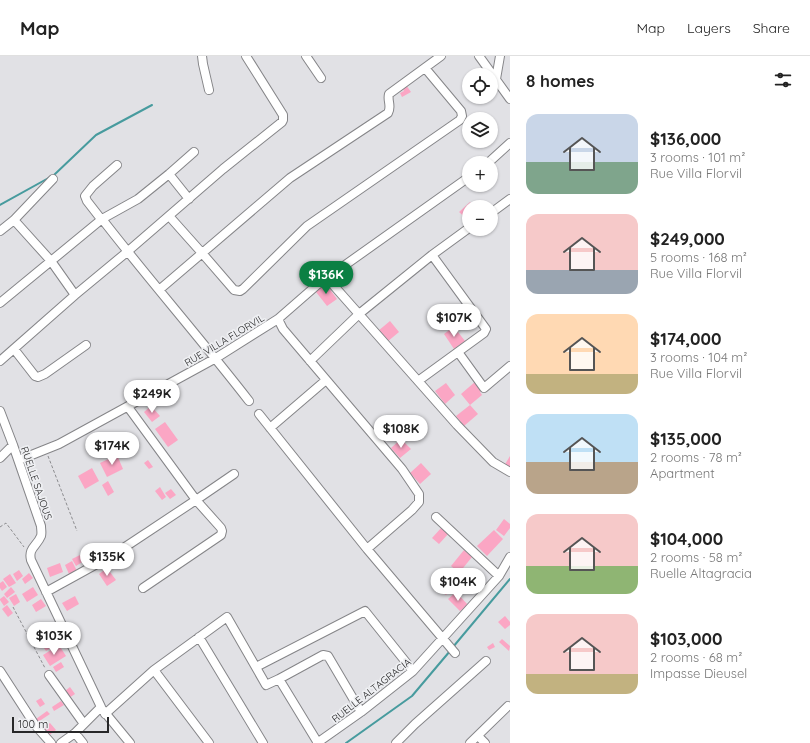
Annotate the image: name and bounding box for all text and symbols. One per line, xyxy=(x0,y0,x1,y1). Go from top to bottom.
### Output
text: Map xyxy=(20,16,59,40)
text: Map xyxy=(636,19,665,37)
text: Layers xyxy=(687,19,731,37)
text: Share xyxy=(753,19,790,37)
map controls xyxy=(462,68,498,236)
button: locate xyxy=(462,68,498,104)
icon: filters xyxy=(772,69,794,91)
text: 8 homes xyxy=(526,70,595,91)
button: layers xyxy=(462,112,498,148)
text: $136,000 xyxy=(650,128,721,149)
icon: home xyxy=(558,130,606,178)
text: 3 rooms · 101 m² xyxy=(650,149,745,165)
button: + xyxy=(462,156,498,192)
text: Rue Villa Florvil xyxy=(650,165,742,181)
button: − xyxy=(462,200,498,236)
text: $249,000 xyxy=(650,228,725,249)
icon: home xyxy=(558,230,606,278)
text: 5 rooms · 168 m² xyxy=(650,249,747,265)
pin: $136K xyxy=(298,261,354,295)
text: Rue Villa Florvil xyxy=(650,265,742,281)
text: $136K xyxy=(308,266,344,282)
pin: $107K xyxy=(426,304,482,338)
text: $107K xyxy=(436,309,472,325)
street label: RUE VILLA FLORVIL xyxy=(182,311,267,369)
text: $174,000 xyxy=(650,328,721,349)
icon: home xyxy=(558,330,606,378)
text: 3 rooms · 104 m² xyxy=(650,349,747,365)
text: Rue Villa Florvil xyxy=(650,365,742,381)
pin: $249K xyxy=(124,380,180,414)
text: $249K xyxy=(133,385,171,401)
pin: $108K xyxy=(373,415,429,449)
text: $108K xyxy=(383,420,419,436)
text: $135,000 xyxy=(650,428,722,449)
icon: home xyxy=(558,430,606,478)
pin: $174K xyxy=(84,432,140,466)
text: $174K xyxy=(94,437,130,453)
street label: RUELLE SAJOUS xyxy=(18,445,55,522)
text: 2 rooms · 78 m² xyxy=(650,449,742,465)
text: Apartment xyxy=(650,465,715,481)
text: $104,000 xyxy=(650,528,723,549)
icon: home xyxy=(558,530,606,578)
pin: $135K xyxy=(79,543,135,577)
text: $135K xyxy=(89,548,125,564)
text: 2 rooms · 58 m² xyxy=(650,549,742,565)
text: Ruelle Altagracia xyxy=(650,565,752,581)
pin: $104K xyxy=(430,568,486,602)
text: $104K xyxy=(440,573,476,589)
pin: $103K xyxy=(26,622,82,656)
text: $103K xyxy=(36,627,72,643)
text: $103,000 xyxy=(650,628,722,649)
icon: home xyxy=(558,630,606,678)
text: 2 rooms · 68 m² xyxy=(650,649,742,665)
street label: RUELLE ALTAGRACIA xyxy=(329,655,414,725)
text: Impasse Dieusel xyxy=(650,665,747,681)
scale bar xyxy=(12,715,109,734)
text: 100 m xyxy=(18,717,48,731)

